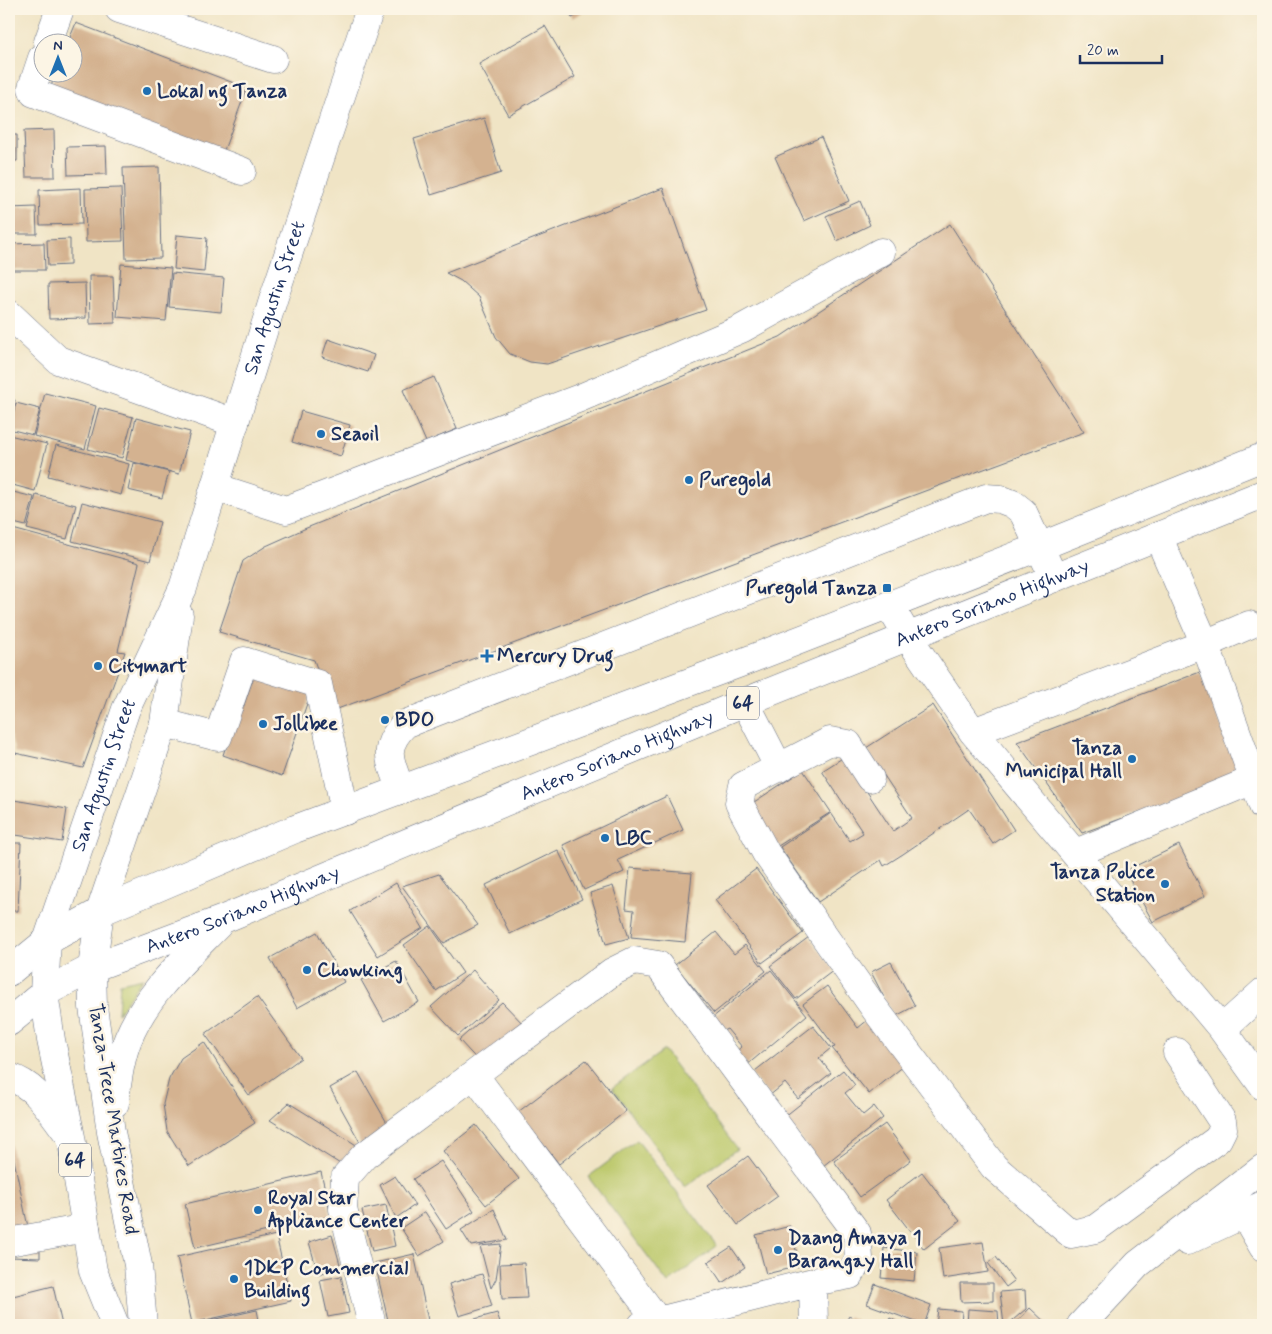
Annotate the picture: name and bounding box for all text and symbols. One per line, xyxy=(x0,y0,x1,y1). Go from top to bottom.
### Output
north arrow xyxy=(32,32,82,82)
scale bar xyxy=(1080,32,1162,64)
text: N xyxy=(53,37,63,55)
text: 20 m xyxy=(1087,41,1119,61)
place label: Lokal ng Tanza xyxy=(157,78,288,107)
marker: Lokal ng Tanza xyxy=(141,85,153,97)
street label: San Agustin Street xyxy=(237,217,312,378)
place label: Seaoil xyxy=(331,421,379,448)
marker: Seaoil xyxy=(315,428,327,440)
place label: Puregold xyxy=(699,467,771,496)
marker: Puregold xyxy=(683,474,695,486)
street label: Antero Soriano Highway xyxy=(891,552,1093,654)
place label: Puregold Tanza xyxy=(746,575,877,604)
marker: Puregold Tanza xyxy=(881,582,893,594)
place label: Mercury Drug xyxy=(497,643,614,672)
marker: Mercury Drug xyxy=(481,650,493,662)
place label: Citymart xyxy=(108,653,187,680)
marker: Citymart xyxy=(92,660,104,672)
road number: 64 xyxy=(727,686,759,720)
street label: San Agustin Street xyxy=(65,694,143,855)
street label: Antero Soriano Highway xyxy=(516,703,718,808)
place label: BDO xyxy=(395,707,434,734)
place label: Jollibee xyxy=(273,711,338,738)
marker: BDO xyxy=(379,714,391,726)
marker: Jollibee xyxy=(257,718,269,730)
place label: Tanza Municipal Hall xyxy=(1006,735,1122,785)
marker: Tanza Municipal Hall xyxy=(1126,753,1138,765)
place label: LBC xyxy=(615,825,653,852)
marker: LBC xyxy=(599,832,611,844)
street label: Antero Soriano Highway xyxy=(142,859,344,960)
place label: Tanza Police Station xyxy=(1050,859,1155,909)
marker: Tanza Police Station xyxy=(1159,878,1171,890)
place label: Chowking xyxy=(317,957,403,984)
marker: Chowking xyxy=(301,964,313,976)
street label: Tanza-Trece Martires Road xyxy=(81,1002,145,1236)
road number: 64 xyxy=(59,1144,91,1176)
place label: Royal Star Appliance Center xyxy=(268,1185,408,1236)
marker: Royal Star Appliance Center xyxy=(252,1204,264,1216)
place label: Daang Amaya 1 Barangay Hall xyxy=(788,1225,922,1275)
marker: Daang Amaya 1 Barangay Hall xyxy=(772,1244,784,1256)
place label: 1DKP Commercial Building xyxy=(244,1255,408,1307)
marker: 1DKP Commercial Building xyxy=(228,1273,240,1285)

